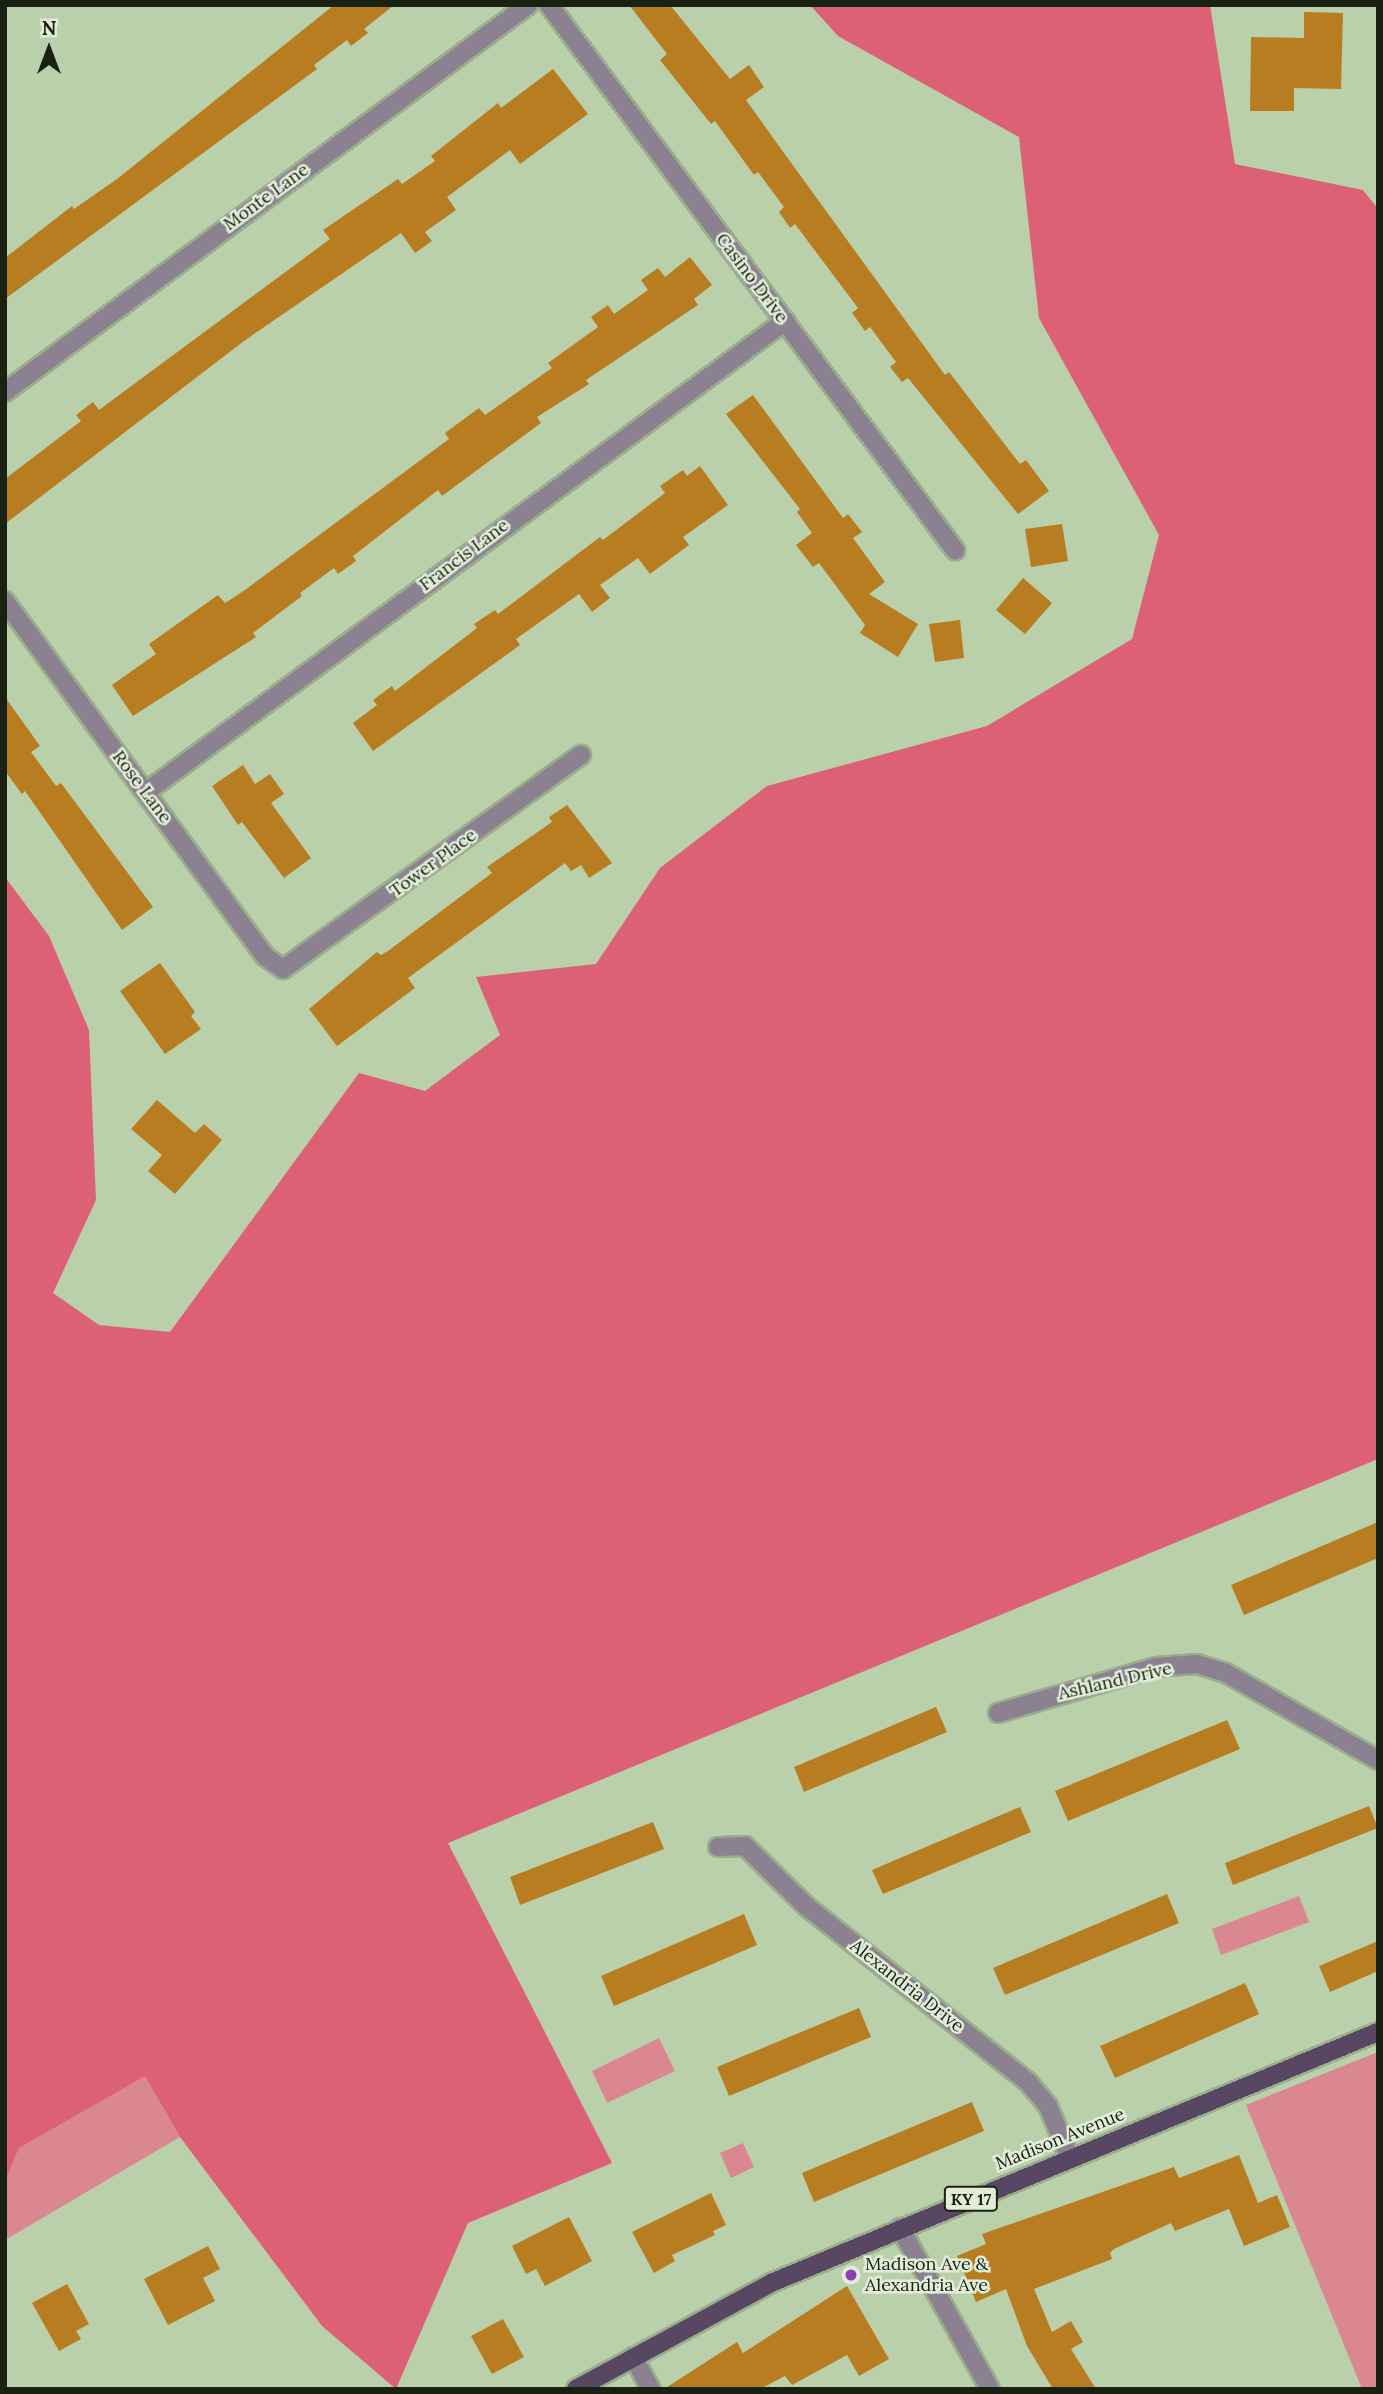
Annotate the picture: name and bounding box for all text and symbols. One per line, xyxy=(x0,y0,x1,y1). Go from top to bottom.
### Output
north arrow xyxy=(14,14,84,84)
text: N xyxy=(42,16,56,40)
street label: Monte Lane xyxy=(219,159,313,235)
street label: Casino Drive xyxy=(711,229,793,327)
street label: Francis Lane xyxy=(415,514,513,596)
street label: Rose Lane xyxy=(108,746,176,828)
street label: Tower Place xyxy=(386,824,480,902)
street label: Ashland Drive xyxy=(1056,1657,1174,1705)
street label: Alexandria Drive xyxy=(846,1935,968,2037)
street label: Madison Avenue xyxy=(992,2103,1128,2175)
road number: KY 17 xyxy=(943,2186,999,2212)
place label: Madison Ave & Alexandria Ave xyxy=(865,2254,988,2296)
marker: Madison Ave & Alexandria Ave xyxy=(843,2267,859,2283)

